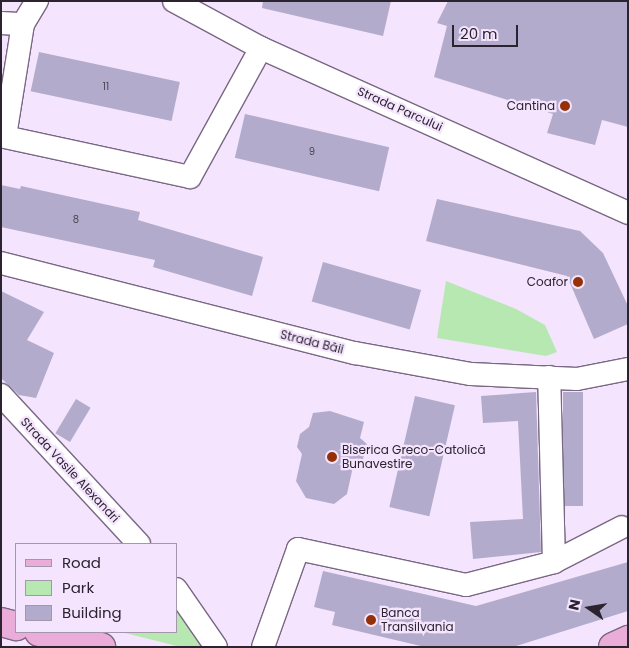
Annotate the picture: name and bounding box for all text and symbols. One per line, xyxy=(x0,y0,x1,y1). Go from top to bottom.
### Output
scale bar xyxy=(454,15,520,47)
text: 20 m xyxy=(460,23,498,44)
house number: 11 xyxy=(103,81,109,93)
street label: Strada Parcului xyxy=(355,84,445,134)
place label: Cantina xyxy=(507,99,555,113)
marker: Cantina xyxy=(559,100,571,112)
house number: 9 xyxy=(309,146,315,158)
house number: 8 xyxy=(73,214,79,226)
place label: Coafor xyxy=(527,275,568,289)
marker: Coafor xyxy=(572,276,584,288)
street label: Strada Băii xyxy=(279,327,345,357)
street label: Strada Vasile Alexandri xyxy=(18,415,122,525)
place label: Biserica Greco-Catolică Bunavestire xyxy=(342,443,486,471)
marker: Biserica Greco-Catolică Bunavestire xyxy=(326,451,338,463)
legend xyxy=(15,543,178,633)
text: Road xyxy=(62,552,101,573)
text: Park xyxy=(62,577,94,598)
north arrow xyxy=(564,583,614,633)
text: N xyxy=(563,597,585,612)
text: Building xyxy=(62,602,122,623)
place label: Banca Transilvania xyxy=(381,606,454,634)
marker: Banca Transilvania xyxy=(365,614,377,626)

